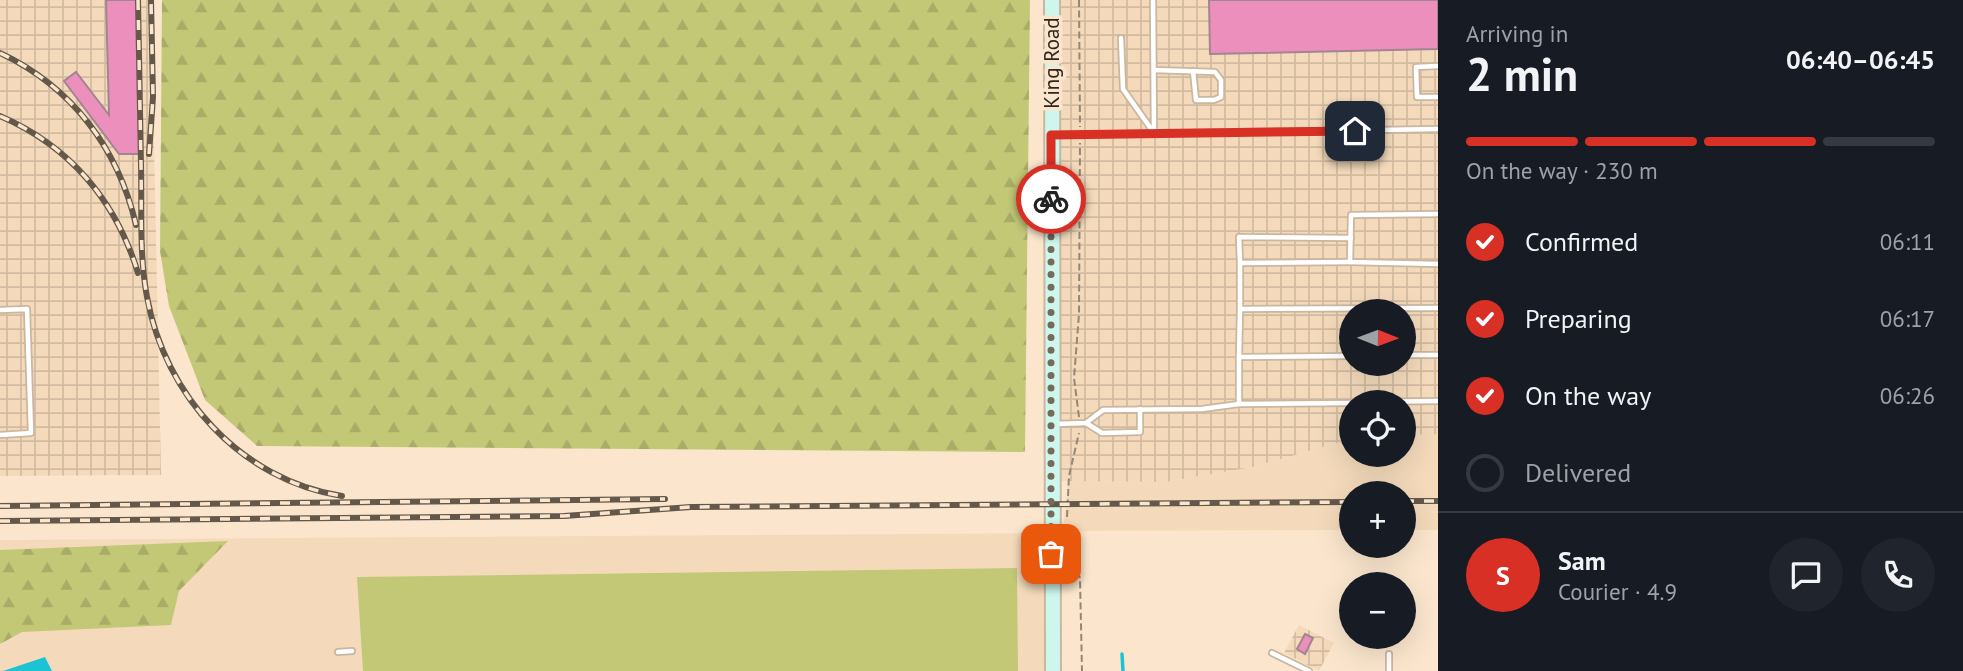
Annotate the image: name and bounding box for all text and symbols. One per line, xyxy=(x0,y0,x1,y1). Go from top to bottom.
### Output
street label: King Road xyxy=(1038,17,1065,109)
text: Arriving in xyxy=(1466,19,1568,48)
text: 06:40–06:45 xyxy=(1786,43,1935,76)
text: 2 min xyxy=(1466,44,1578,104)
pin xyxy=(1325,101,1385,161)
icon: home xyxy=(1336,112,1374,150)
text: On the way · 230 m xyxy=(1466,156,1658,185)
courier xyxy=(1016,164,1086,234)
icon: bike xyxy=(1032,180,1070,218)
icon: check xyxy=(1466,223,1504,261)
text: Confirmed xyxy=(1525,225,1638,258)
text: 06:11 xyxy=(1880,227,1935,256)
north arrow xyxy=(1339,299,1416,376)
map controls xyxy=(1339,299,1416,649)
icon: check xyxy=(1466,300,1504,338)
text: Preparing xyxy=(1525,302,1632,335)
text: 06:17 xyxy=(1880,304,1935,333)
icon: check xyxy=(1466,377,1504,415)
text: On the way xyxy=(1525,379,1651,412)
text: 06:26 xyxy=(1880,381,1935,410)
button: locate xyxy=(1339,390,1416,467)
text: Delivered xyxy=(1525,456,1631,489)
button: + xyxy=(1339,481,1416,558)
pin xyxy=(1021,524,1081,584)
icon: bag xyxy=(1032,535,1070,573)
button: chat xyxy=(1769,538,1843,612)
button: phone xyxy=(1861,538,1935,612)
text: Sam xyxy=(1558,544,1606,577)
text: S xyxy=(1496,559,1510,592)
button: − xyxy=(1339,572,1416,649)
text: Courier · 4.9 xyxy=(1558,577,1677,606)

